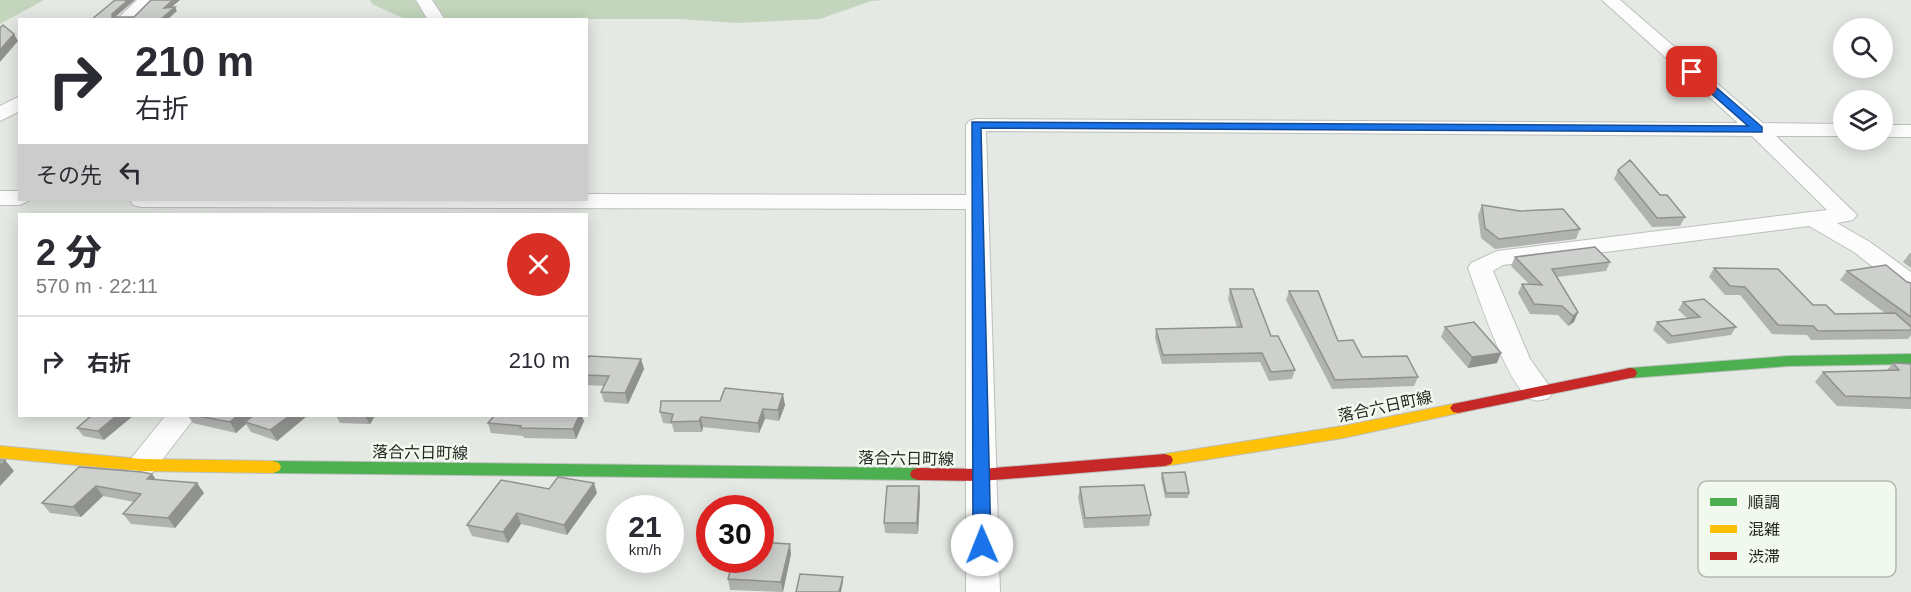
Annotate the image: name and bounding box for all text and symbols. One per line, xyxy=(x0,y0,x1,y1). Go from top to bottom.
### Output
map controls xyxy=(1833,18,1893,150)
button: search xyxy=(1833,18,1893,78)
text: 210 m xyxy=(135,38,254,85)
icon: right xyxy=(36,42,114,120)
pin xyxy=(1666,46,1717,97)
icon: arrive xyxy=(1675,55,1708,88)
button: layers xyxy=(1833,90,1893,150)
text: 右折 xyxy=(135,94,189,124)
icon: left xyxy=(114,156,147,189)
text: その先 xyxy=(36,163,102,188)
text: 2 分 xyxy=(36,232,102,273)
button: close xyxy=(507,233,570,296)
text: 570 m · 22:11 xyxy=(36,275,158,297)
icon: right xyxy=(36,345,69,378)
text: 210 m xyxy=(509,348,570,373)
text: 右折 xyxy=(87,351,131,376)
street label: 落合六日町線 xyxy=(1336,388,1434,425)
street label: 落合六日町線 xyxy=(372,443,468,462)
street label: 落合六日町線 xyxy=(858,449,954,468)
legend xyxy=(1698,481,1896,577)
text: 順調 xyxy=(1748,494,1780,511)
speed limit sign: 30 xyxy=(696,495,774,573)
text: 21 xyxy=(628,510,662,543)
position arrow xyxy=(950,513,1014,577)
text: 混雑 xyxy=(1748,521,1780,538)
text: km/h xyxy=(629,541,661,558)
text: 渋滞 xyxy=(1748,548,1780,565)

